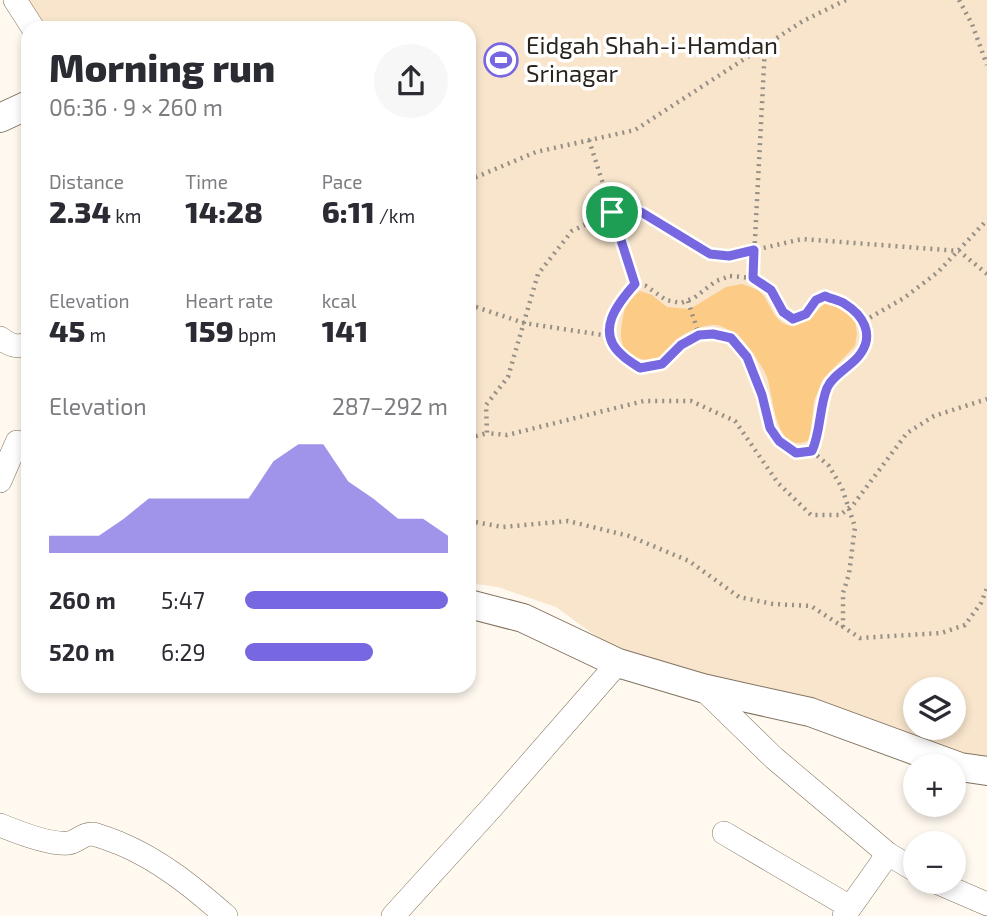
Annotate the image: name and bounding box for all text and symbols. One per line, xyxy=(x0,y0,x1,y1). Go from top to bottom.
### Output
place label: Eidgah Shah-i-Hamdan Srinagar xyxy=(526,30,778,87)
sports icon: Eidgah Shah-i-Hamdan Srinagar xyxy=(482,41,520,79)
text: Morning run xyxy=(49,44,275,90)
button: share xyxy=(374,44,448,118)
text: 06:36 · 9 × 260 m xyxy=(49,93,223,121)
text: Distance xyxy=(49,170,124,193)
text: Time xyxy=(185,170,228,193)
text: Pace xyxy=(322,170,363,193)
pin xyxy=(582,182,642,242)
text: 2.34 xyxy=(49,193,111,229)
text: 14:28 xyxy=(185,193,263,229)
text: 6:11 xyxy=(322,193,375,229)
icon: arrive xyxy=(593,193,631,231)
text: km xyxy=(111,204,142,227)
text: /km xyxy=(375,204,415,227)
text: Elevation xyxy=(49,289,130,312)
text: Heart rate xyxy=(185,289,273,312)
text: kcal xyxy=(322,289,356,312)
text: 45 xyxy=(49,312,85,348)
text: 159 xyxy=(185,312,234,348)
text: 141 xyxy=(322,312,368,348)
text: m xyxy=(85,323,106,346)
text: bpm xyxy=(234,323,276,346)
text: Elevation xyxy=(49,392,147,420)
text: 287–292 m xyxy=(332,392,448,420)
text: 260 m xyxy=(49,586,116,614)
text: 5:47 xyxy=(161,586,205,614)
text: 520 m xyxy=(49,638,115,666)
text: 6:29 xyxy=(161,638,206,666)
map controls xyxy=(903,677,966,894)
button: layers xyxy=(903,677,966,740)
button: + xyxy=(903,754,966,817)
button: − xyxy=(903,831,966,894)

